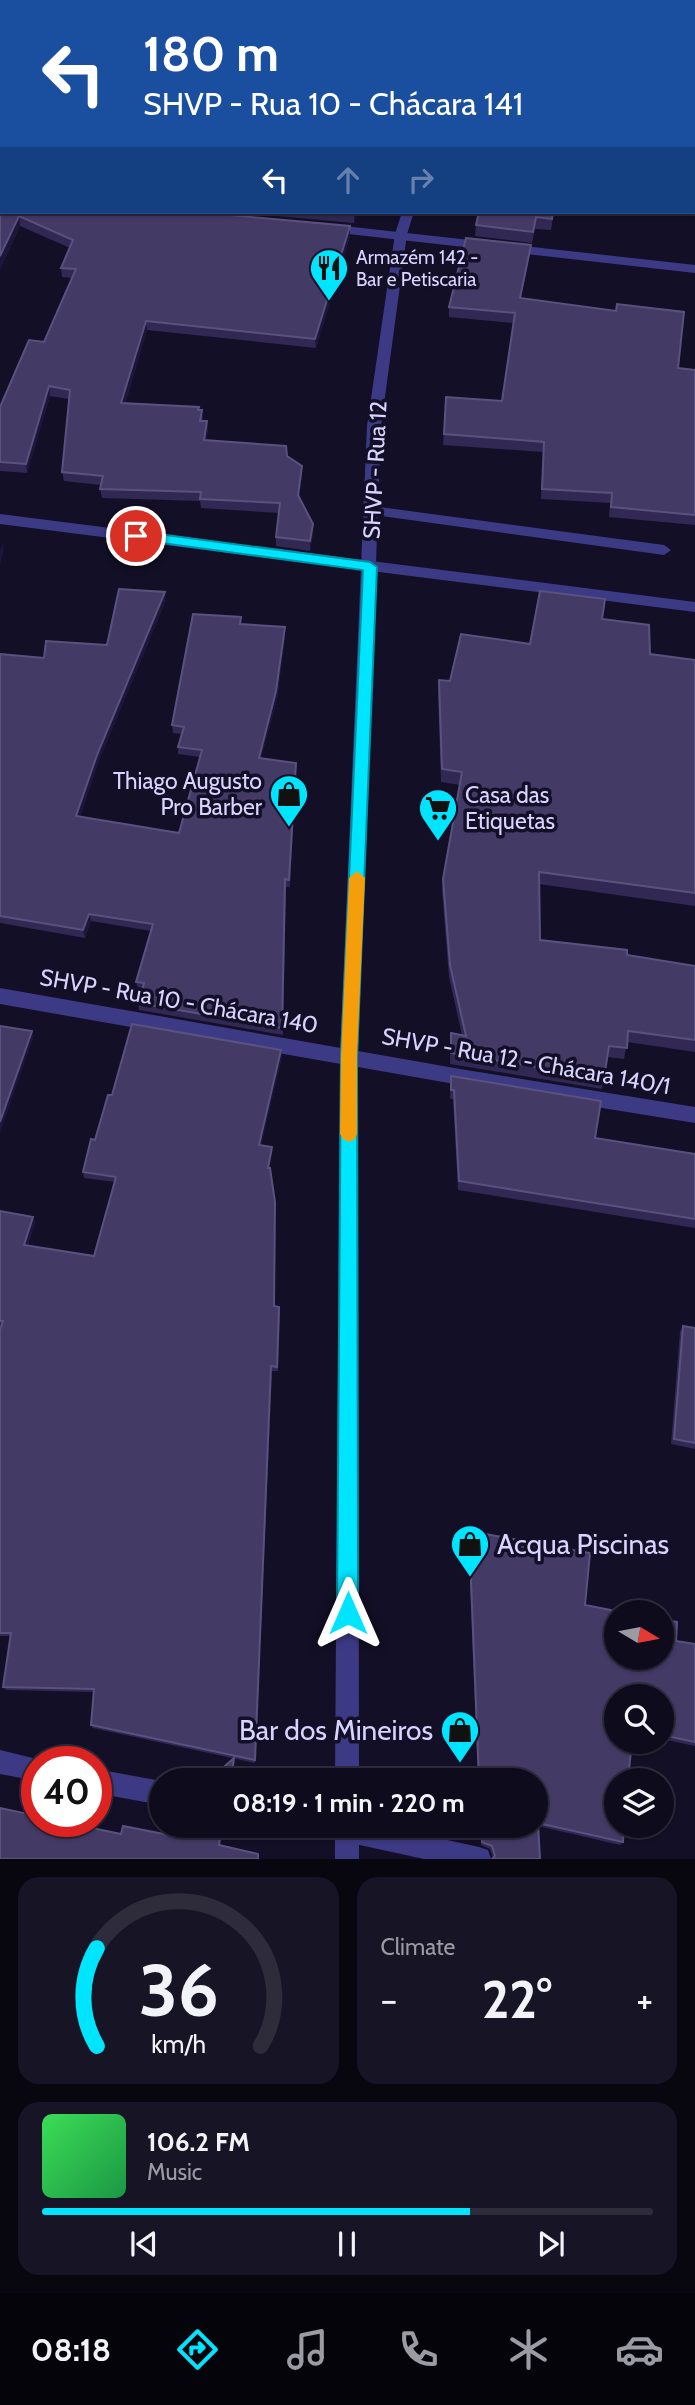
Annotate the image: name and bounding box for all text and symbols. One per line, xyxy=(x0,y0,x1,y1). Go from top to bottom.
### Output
text: 180 m xyxy=(143,24,279,83)
icon: left xyxy=(28,28,119,119)
text: SHVP - Rua 10 - Chácara 141 xyxy=(143,84,523,123)
icon: left xyxy=(256,161,294,199)
icon: ahead xyxy=(329,161,367,199)
icon: right xyxy=(402,161,440,199)
place label: Armazém 142 - Bar e Petiscaria xyxy=(356,246,478,291)
restaurant icon: Armazém 142 - Bar e Petiscaria xyxy=(308,247,350,302)
street label: SHVP - Rua 12 xyxy=(357,400,393,540)
pin xyxy=(106,506,166,566)
icon: arrive xyxy=(117,517,155,555)
place label: Thiago Augusto Pro Barber xyxy=(113,767,263,821)
shop icon: Thiago Augusto Pro Barber xyxy=(268,773,310,828)
place label: Casa das Etiquetas xyxy=(465,781,555,835)
supermarket icon: Casa das Etiquetas xyxy=(417,787,459,842)
street label: SHVP - Rua 10 - Chácara 140 xyxy=(38,963,320,1039)
street label: SHVP - Rua 12 - Chácara 140/1 xyxy=(380,1022,672,1100)
shop icon: Acqua Piscinas xyxy=(449,1523,491,1578)
place label: Acqua Piscinas xyxy=(497,1527,669,1561)
position arrow xyxy=(311,1576,385,1650)
north arrow xyxy=(604,1600,674,1670)
map controls xyxy=(604,1600,674,1838)
button: search xyxy=(604,1684,674,1754)
shop icon: Bar dos Mineiros xyxy=(439,1709,481,1764)
place label: Bar dos Mineiros xyxy=(239,1713,433,1747)
speed limit sign: 40 xyxy=(21,1746,112,1837)
button: layers xyxy=(604,1768,674,1838)
text: 08:19 · 1 min · 220 m xyxy=(232,1787,465,1819)
text: Climate xyxy=(381,1933,455,1961)
text: 36 xyxy=(138,1947,218,2035)
text: 22° xyxy=(482,1968,552,2031)
text: − xyxy=(381,1976,397,2023)
text: + xyxy=(636,1976,653,2023)
text: km/h xyxy=(151,2029,206,2059)
text: 106.2 FM xyxy=(147,2126,250,2158)
text: Music xyxy=(147,2158,202,2186)
icon: previous xyxy=(125,2225,163,2263)
icon: pause xyxy=(328,2225,366,2263)
icon: next xyxy=(532,2225,570,2263)
icon: directions xyxy=(173,2325,222,2374)
icon: music xyxy=(283,2325,332,2374)
icon: phone xyxy=(394,2325,443,2374)
icon: climate xyxy=(504,2325,553,2374)
icon: car xyxy=(615,2325,664,2374)
text: 08:18 xyxy=(31,2330,111,2369)

